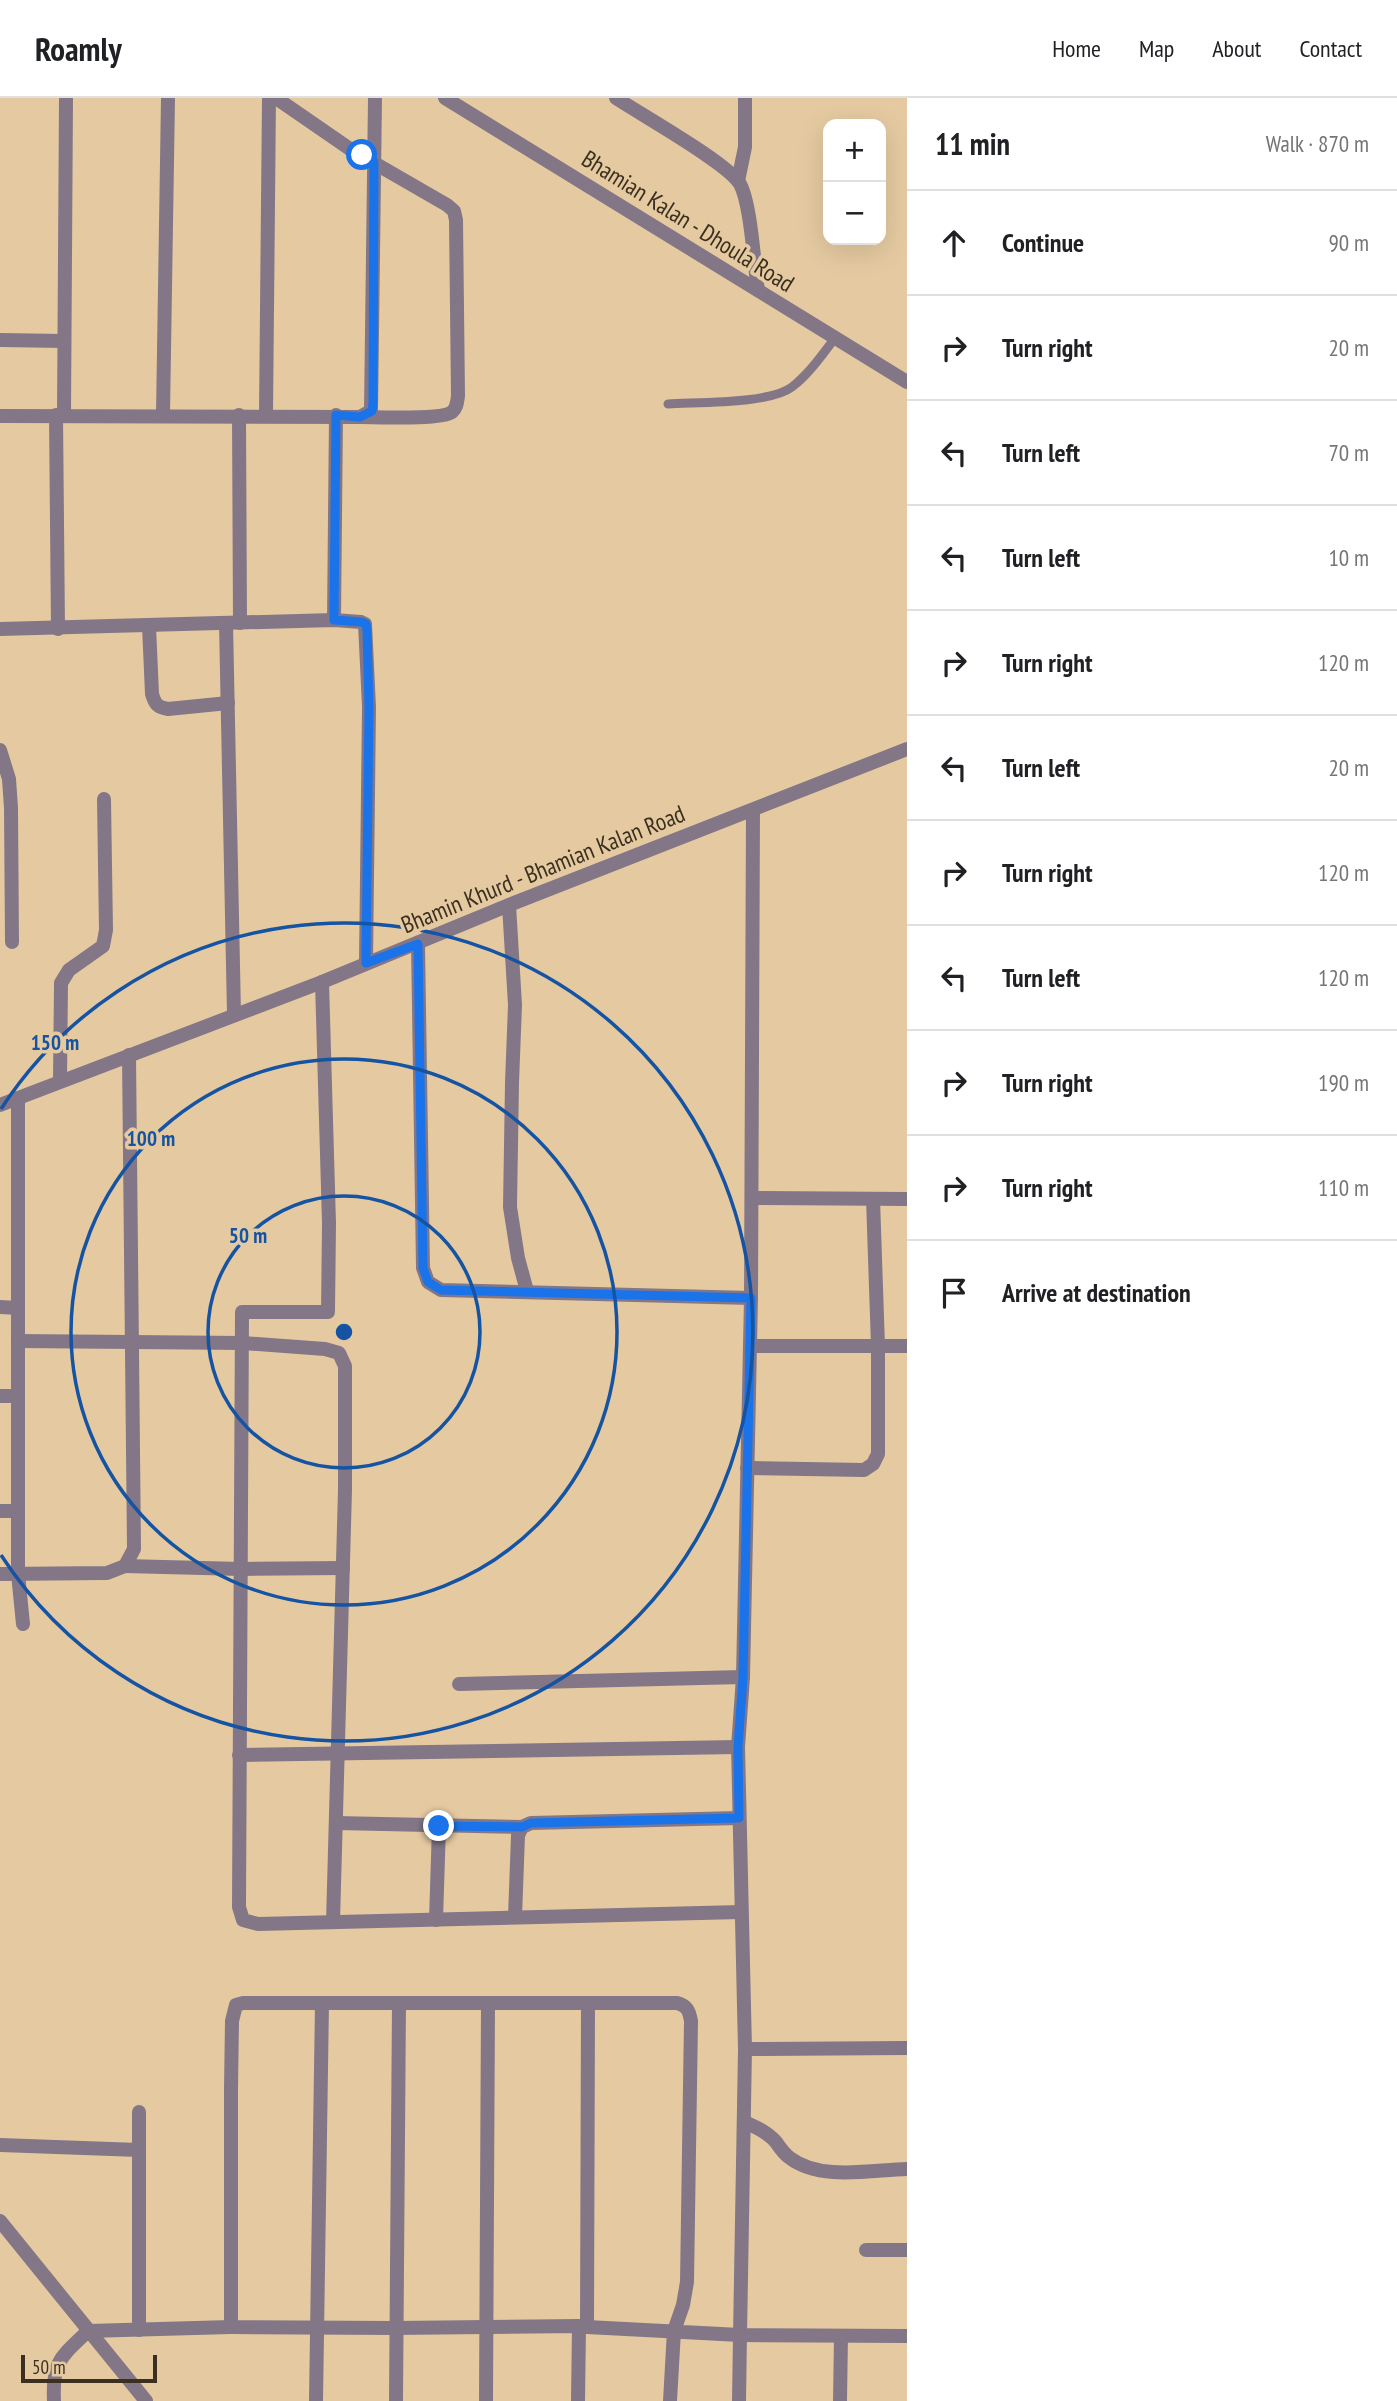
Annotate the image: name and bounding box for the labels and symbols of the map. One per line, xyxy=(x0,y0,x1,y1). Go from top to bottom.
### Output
route start xyxy=(346,139,377,170)
street label: Bhamian Kalan - Dhoula Road xyxy=(576,143,800,299)
street label: Bhamin Khurd - Bhamian Kalan Road xyxy=(397,798,689,940)
text: 150 m xyxy=(31,1029,79,1056)
text: 100 m xyxy=(127,1125,175,1152)
text: 50 m xyxy=(229,1222,267,1249)
centre of rings xyxy=(332,1320,356,1344)
route end xyxy=(423,1810,454,1841)
scale bar xyxy=(21,2352,158,2384)

